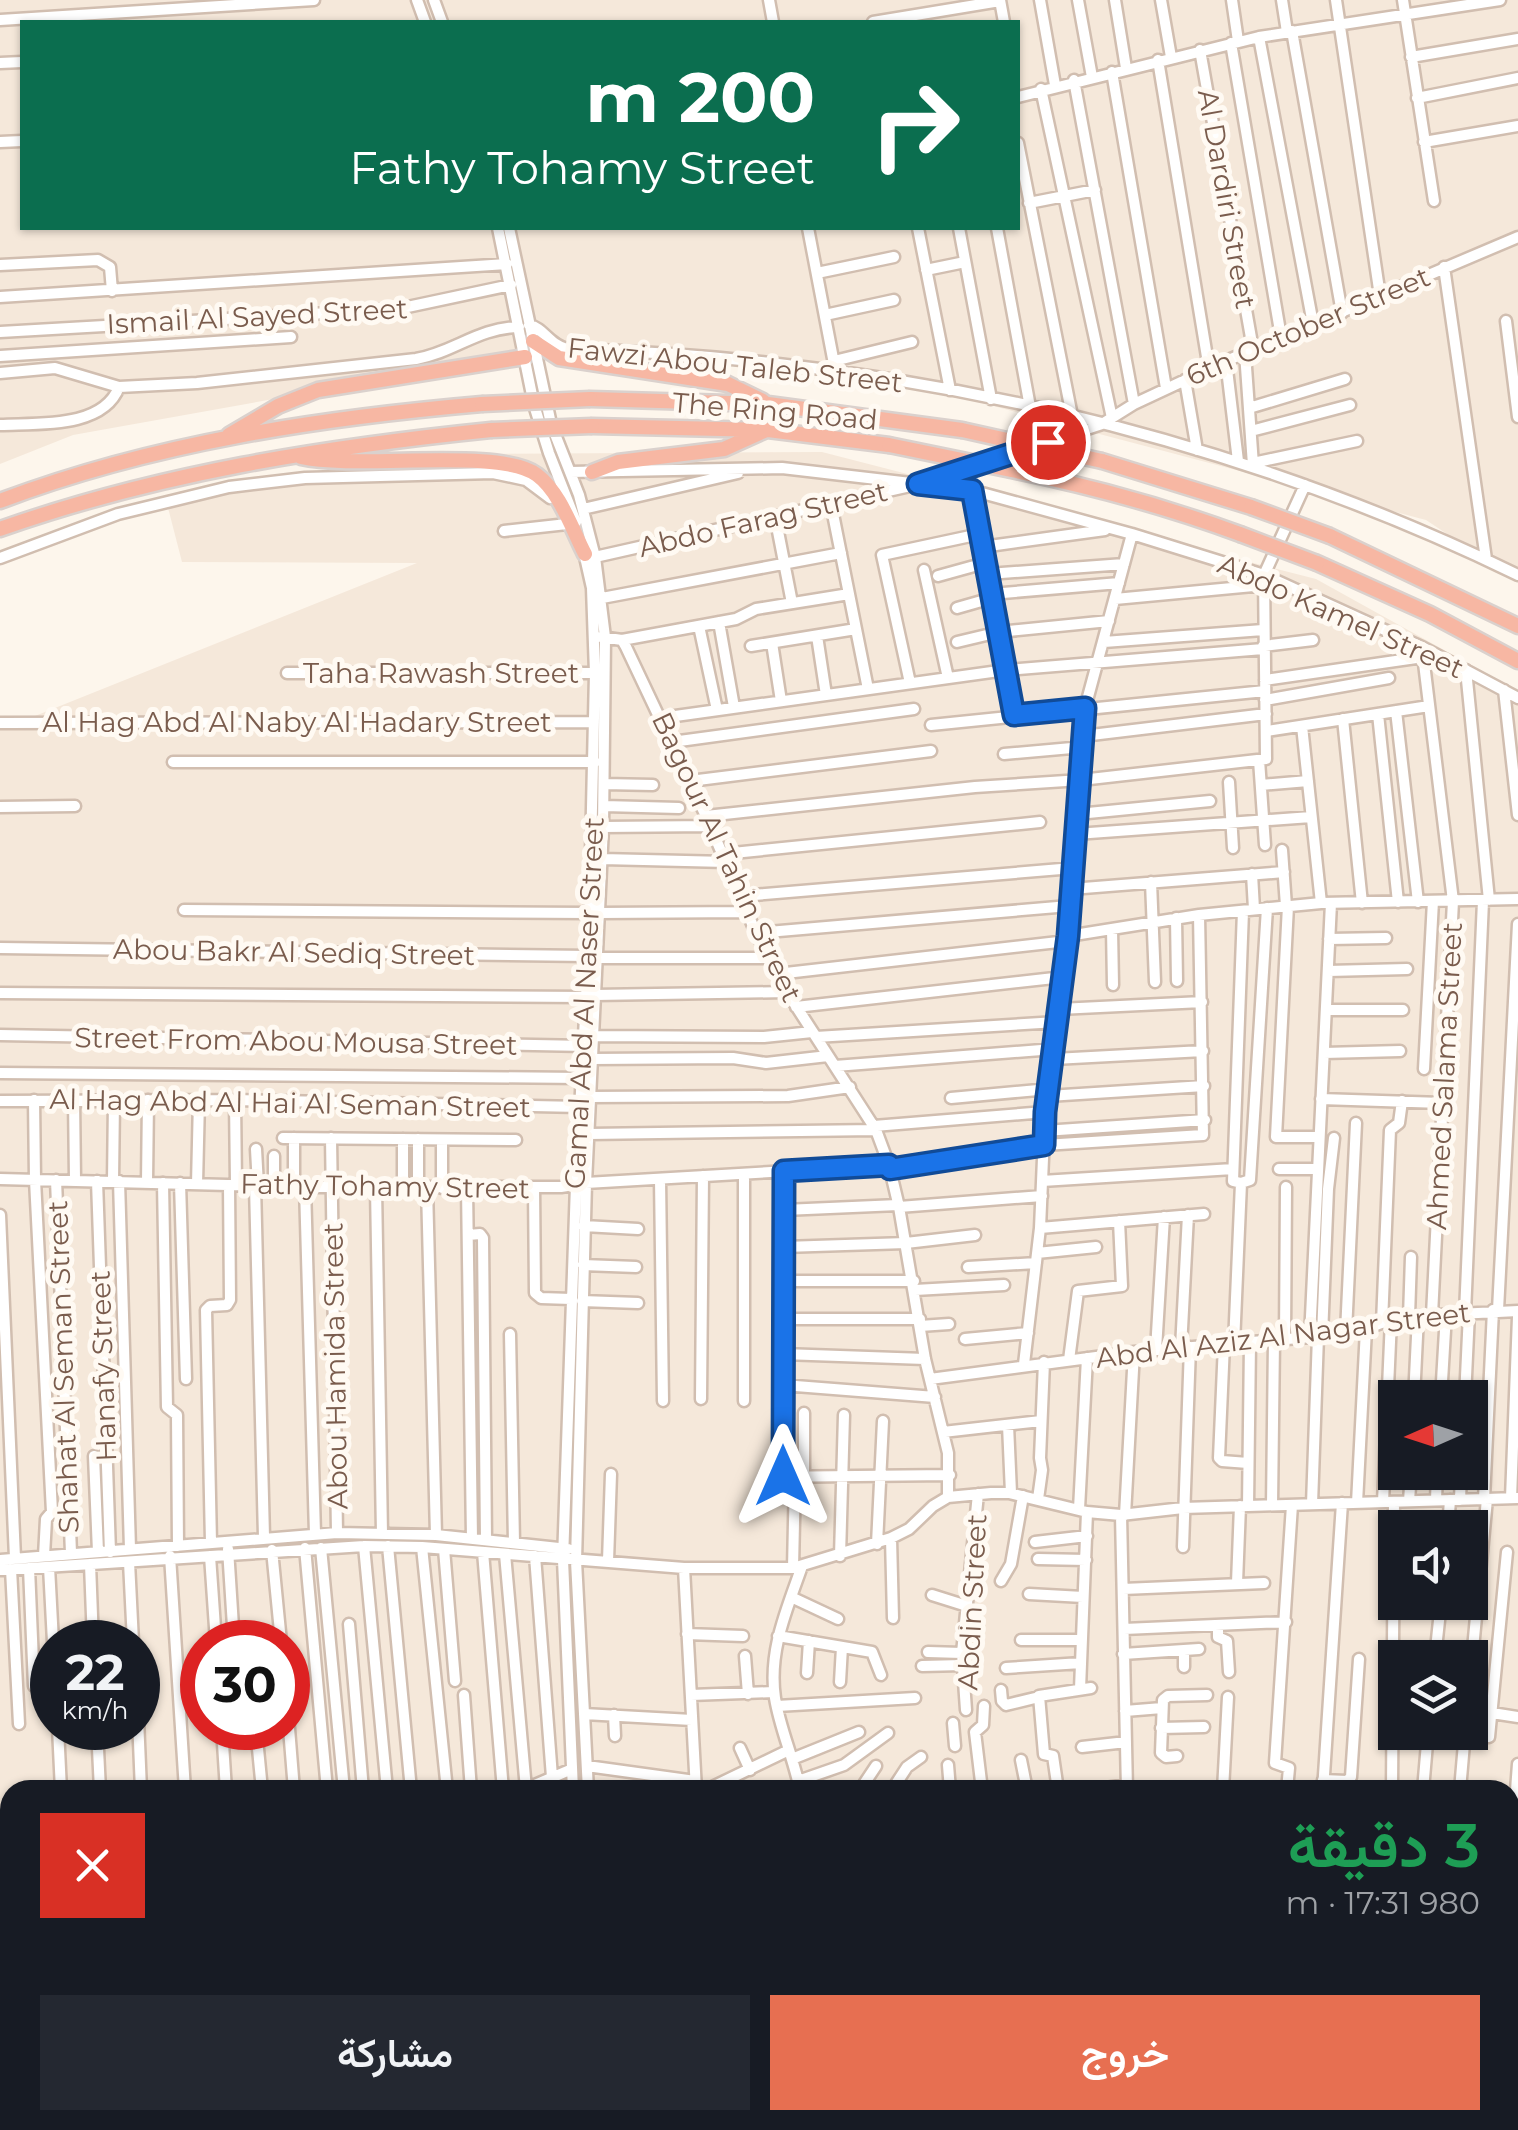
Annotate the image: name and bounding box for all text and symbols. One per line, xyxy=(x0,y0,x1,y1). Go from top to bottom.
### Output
text: 200 m xyxy=(585,54,815,140)
icon: right xyxy=(850,60,980,190)
street label: Al Dardiri Street xyxy=(1191,86,1263,312)
text: Fathy Tohamy Street xyxy=(349,140,815,195)
street label: 6th October Street xyxy=(1181,259,1435,393)
street label: Ismail Al Sayed Street xyxy=(106,291,408,341)
street label: Fawzi Abou Taleb Street xyxy=(566,330,904,400)
street label: The Ring Road xyxy=(671,385,879,437)
pin xyxy=(1006,400,1091,485)
icon: arrive xyxy=(1021,415,1076,470)
street label: Abdo Farag Street xyxy=(635,474,891,564)
street label: Abdo Kamel Street xyxy=(1213,547,1469,685)
street label: Taha Rawash Street xyxy=(303,656,579,690)
street label: Al Hag Abd Al Naby Al Hadary Street xyxy=(42,705,552,739)
street label: Bagour Al Tahin Street xyxy=(645,707,809,1007)
street label: Gamal Abd Al Naser Street xyxy=(557,816,611,1190)
street label: Ahmed Salama Street xyxy=(1419,921,1469,1231)
street label: Abou Bakr Al Sediq Street xyxy=(113,932,475,972)
street label: Street From Abou Mousa Street xyxy=(74,1020,518,1062)
street label: Al Hag Abd Al Hai Al Seman Street xyxy=(49,1082,531,1124)
street label: Fathy Tohamy Street xyxy=(240,1166,530,1206)
street label: Shahat Al Seman Street xyxy=(40,1200,86,1534)
street label: Abou Hamida Street xyxy=(315,1222,355,1510)
street label: Hanafy Street xyxy=(83,1270,123,1462)
street label: Abd Al Aziz Al Nagar Street xyxy=(1094,1295,1472,1375)
north arrow xyxy=(1378,1380,1488,1490)
map controls xyxy=(1378,1380,1488,1750)
position arrow xyxy=(731,1424,835,1528)
button: sound xyxy=(1378,1510,1488,1620)
street label: Abdin Street xyxy=(950,1513,994,1691)
speed limit sign: 30 xyxy=(180,1620,310,1750)
button: layers xyxy=(1378,1640,1488,1750)
text: 22 xyxy=(66,1642,125,1703)
text: km/h xyxy=(62,1695,128,1725)
text: 3 دقيقة xyxy=(1288,1809,1480,1882)
button: close xyxy=(40,1813,145,1918)
text: 980 m · 17:31 xyxy=(1286,1883,1480,1922)
button: مشاركة xyxy=(40,1995,750,2110)
button: خروج xyxy=(770,1995,1480,2110)

